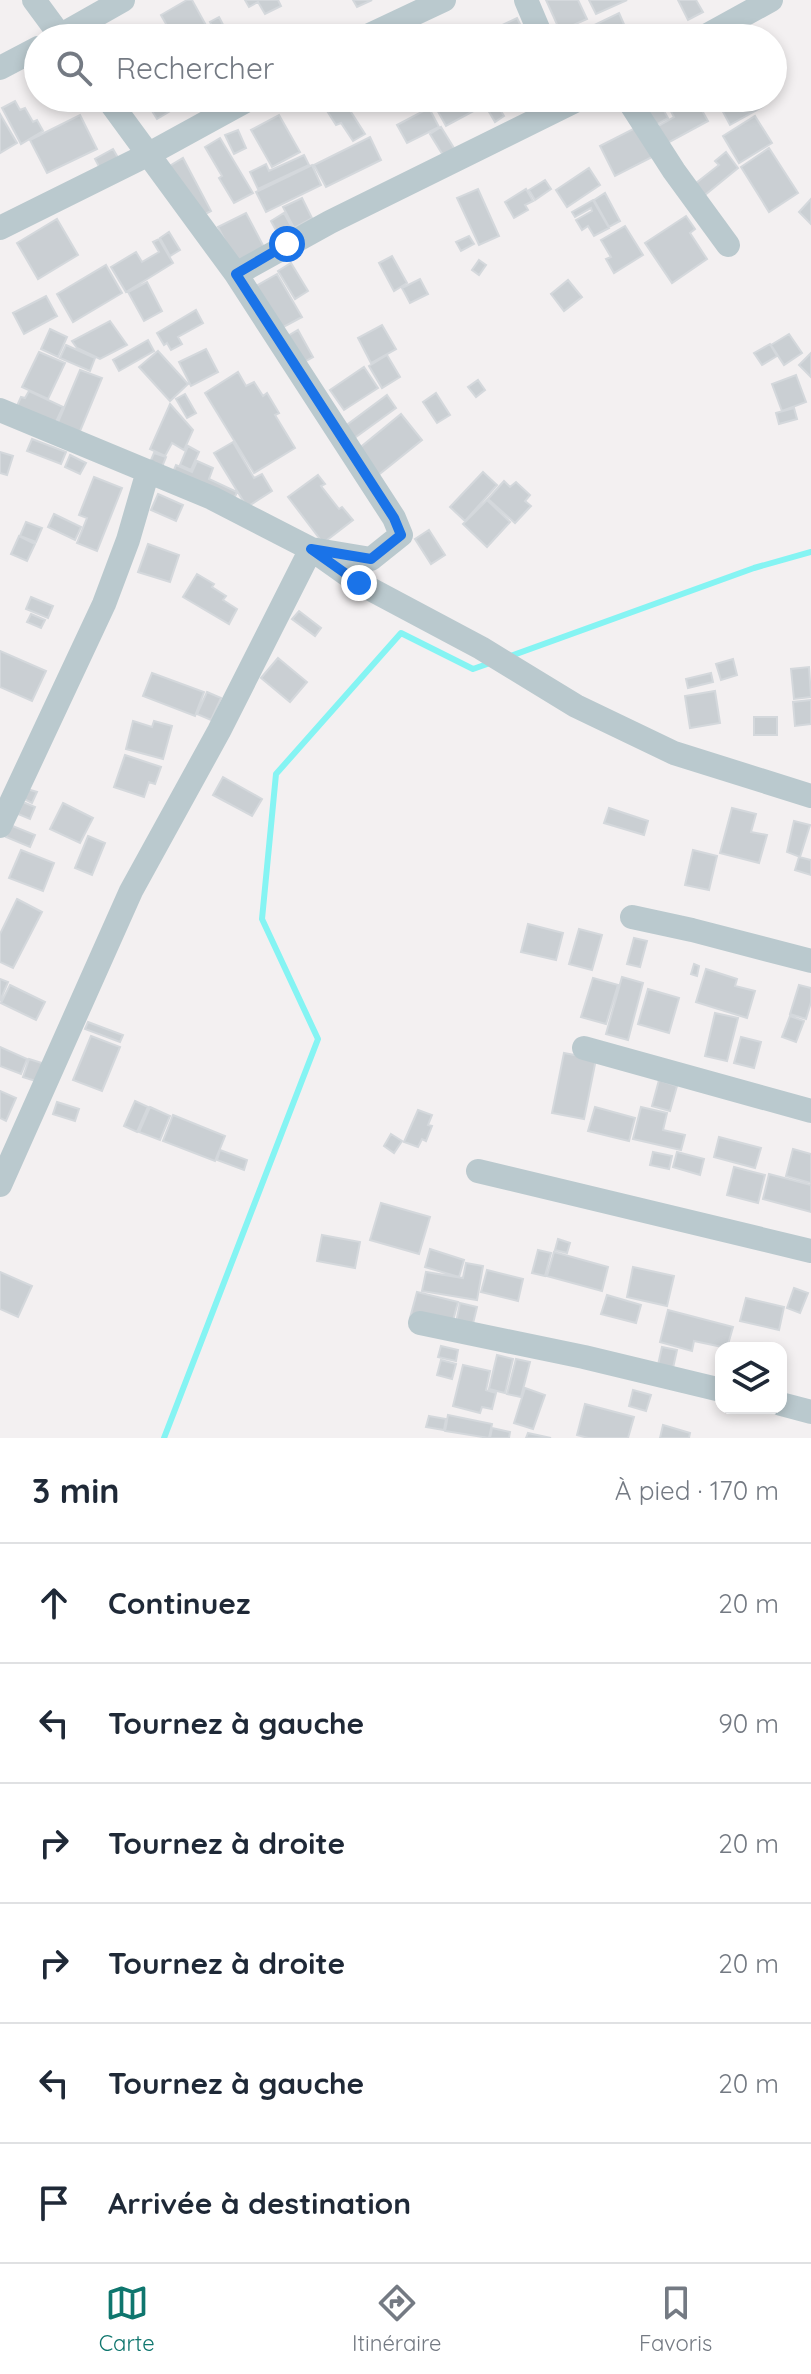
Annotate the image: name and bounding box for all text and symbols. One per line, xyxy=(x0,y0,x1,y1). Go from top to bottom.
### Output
search box xyxy=(24,24,787,112)
icon: search xyxy=(52,46,96,90)
text: Rechercher xyxy=(116,49,274,87)
route start xyxy=(269,226,305,262)
route end xyxy=(341,565,377,601)
map controls xyxy=(715,1342,787,1414)
button: layers xyxy=(715,1342,787,1414)
text: 3 min xyxy=(32,1469,119,1512)
text: À pied · 170 m xyxy=(615,1474,779,1507)
icon: ahead xyxy=(32,1581,76,1625)
text: Continuez xyxy=(108,1584,250,1622)
text: 20 m xyxy=(718,1587,779,1620)
icon: left xyxy=(32,1701,76,1745)
text: Tournez à gauche xyxy=(108,1704,364,1742)
text: 90 m xyxy=(718,1707,779,1740)
icon: right xyxy=(32,1821,76,1865)
text: Tournez à droite xyxy=(108,1824,345,1862)
text: 20 m xyxy=(718,1827,779,1860)
icon: right xyxy=(32,1941,76,1985)
text: Tournez à droite xyxy=(108,1944,345,1982)
text: 20 m xyxy=(718,1947,779,1980)
icon: left xyxy=(32,2061,76,2105)
text: Tournez à gauche xyxy=(108,2064,364,2102)
text: 20 m xyxy=(718,2067,779,2100)
icon: arrive xyxy=(32,2181,76,2225)
text: Arrivée à destination xyxy=(108,2184,411,2222)
tab: Carte xyxy=(99,2281,155,2357)
tab: Itinéraire xyxy=(352,2281,442,2357)
tab: Favoris xyxy=(639,2281,712,2357)

